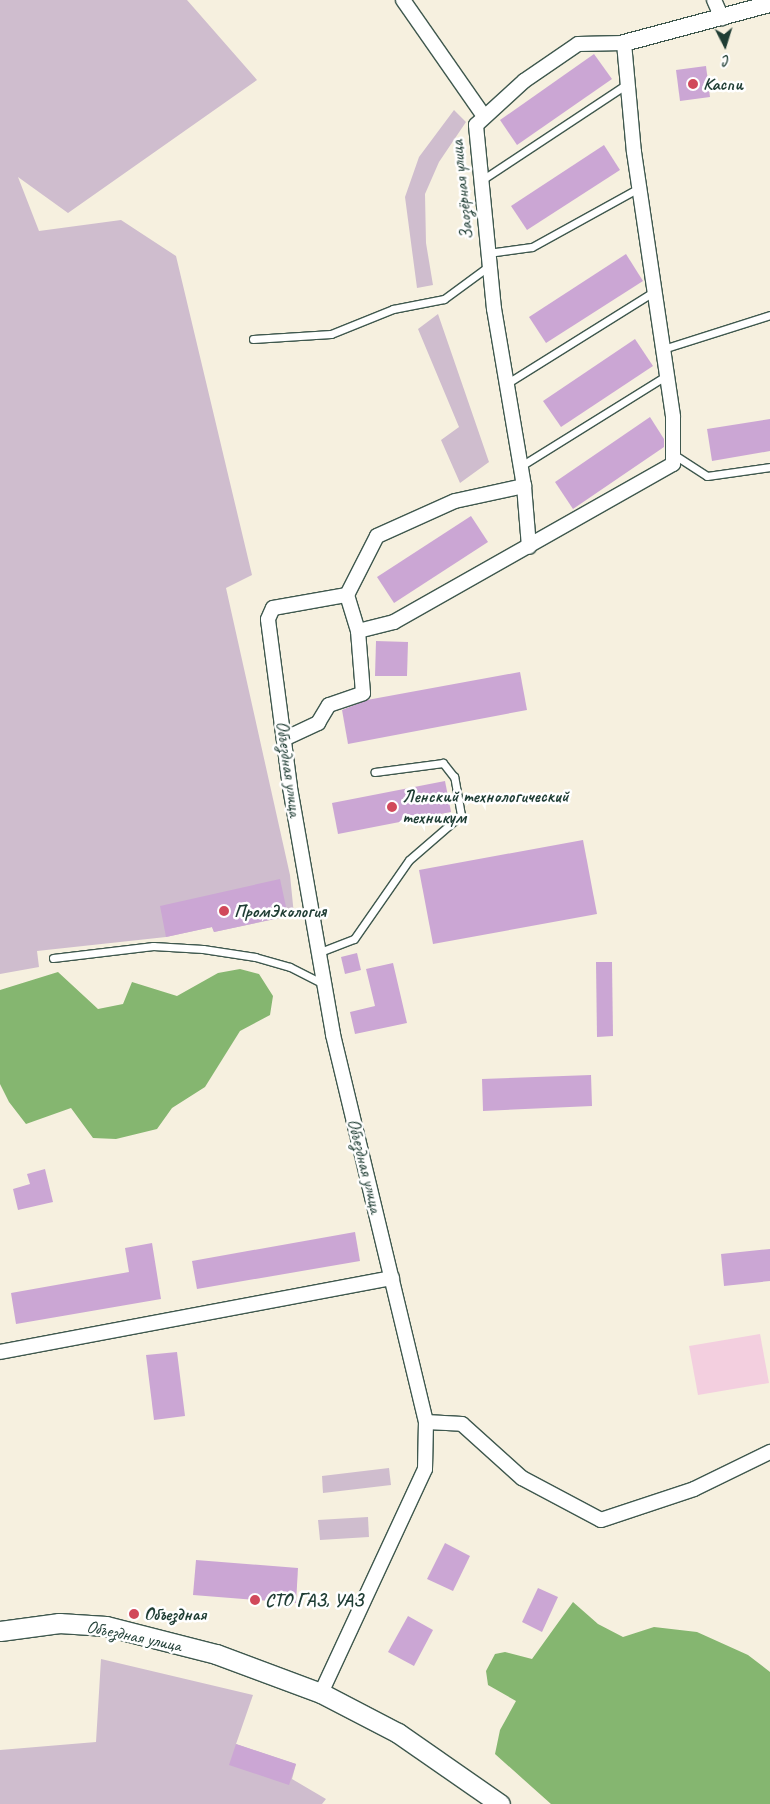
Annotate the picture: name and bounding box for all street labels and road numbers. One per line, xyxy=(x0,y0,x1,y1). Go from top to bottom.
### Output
street label: Заозёрная улица xyxy=(446,139,478,241)
street label: Объездная улица xyxy=(272,720,306,818)
street label: Объездная улица xyxy=(343,1117,387,1215)
street label: Объездная улица xyxy=(85,1615,183,1657)

